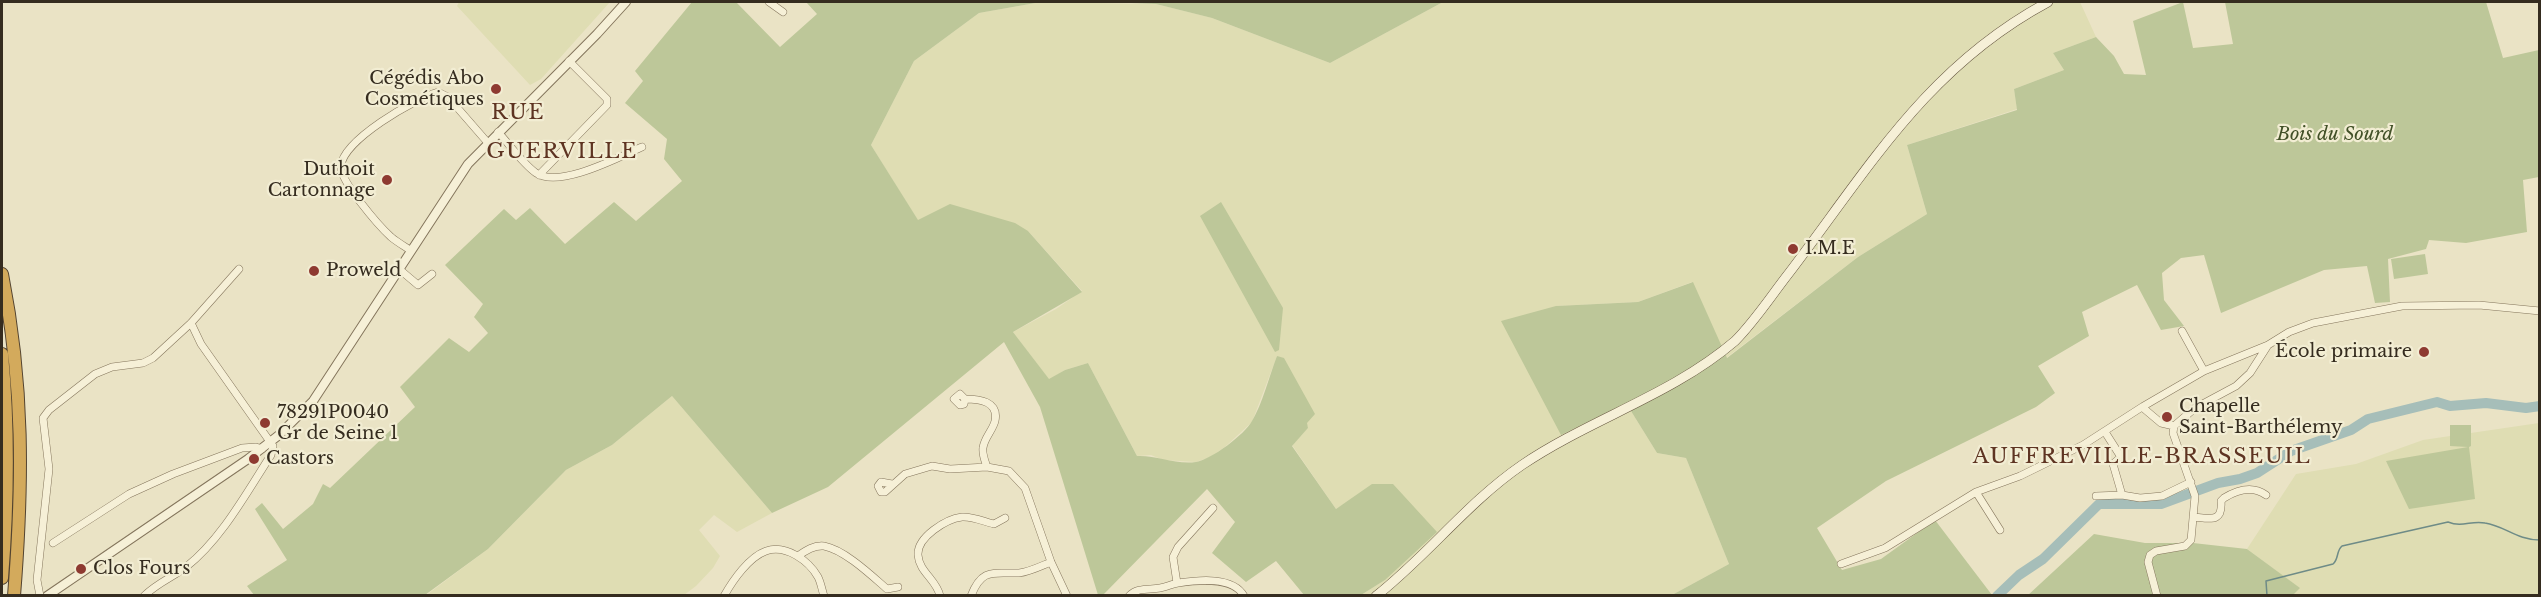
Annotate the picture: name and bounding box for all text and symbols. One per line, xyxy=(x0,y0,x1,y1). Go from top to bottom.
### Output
place label: Cégédis Abo Cosmétiques xyxy=(365,68,484,110)
marker: Cégédis Abo Cosmétiques xyxy=(489,82,503,96)
district label: RUE xyxy=(491,100,545,126)
park label: Bois du Sourd xyxy=(2277,124,2393,146)
district label: GUERVILLE xyxy=(486,139,638,165)
place label: Duthoit Cartonnage xyxy=(268,159,375,201)
marker: Duthoit Cartonnage xyxy=(380,173,394,187)
place label: I.M.E xyxy=(1805,238,1855,260)
marker: I.M.E xyxy=(1786,242,1800,256)
place label: Proweld xyxy=(326,260,402,282)
marker: Proweld xyxy=(307,264,321,278)
place label: École primaire xyxy=(2275,341,2412,363)
marker: École primaire xyxy=(2417,345,2431,359)
place label: Chapelle Saint-Barthélemy xyxy=(2179,396,2343,438)
place label: 78291P0040 Gr de Seine 1 xyxy=(277,402,398,444)
marker: Chapelle Saint-Barthélemy xyxy=(2160,410,2174,424)
marker: 78291P0040 Gr de Seine 1 xyxy=(258,416,272,430)
district label: AUFFREVILLE-BRASSEUIL xyxy=(1973,444,2311,470)
place label: Castors xyxy=(266,448,334,470)
marker: Castors xyxy=(247,452,261,466)
place label: Clos Fours xyxy=(93,558,190,580)
marker: Clos Fours xyxy=(74,562,88,576)

